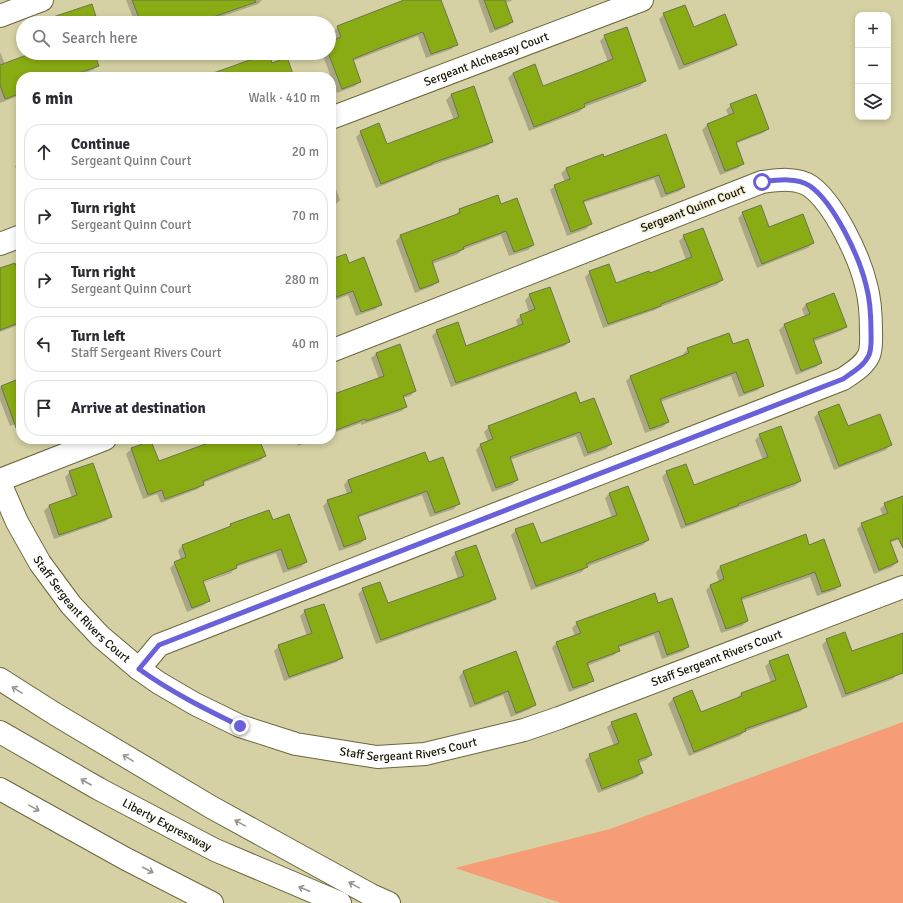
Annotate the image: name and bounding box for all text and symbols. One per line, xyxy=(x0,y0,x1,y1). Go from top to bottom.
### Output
map controls xyxy=(855,12,891,120)
button: + xyxy=(855,12,891,48)
search box xyxy=(16,16,336,60)
icon: search xyxy=(30,27,52,49)
text: Search here xyxy=(62,29,138,47)
street label: Sergeant Alcheasay Court xyxy=(422,29,551,90)
button: − xyxy=(855,48,891,84)
button: layers xyxy=(855,84,891,120)
text: 6 min xyxy=(32,88,73,109)
text: Walk · 410 m xyxy=(249,90,320,106)
text: Continue xyxy=(71,135,130,153)
icon: ahead xyxy=(33,141,55,163)
text: 20 m xyxy=(292,144,319,160)
text: Sergeant Quinn Court xyxy=(71,153,191,169)
route start xyxy=(753,173,771,191)
street label: Sergeant Quinn Court xyxy=(639,182,747,236)
text: Turn right xyxy=(71,199,136,217)
icon: right xyxy=(33,205,55,227)
text: 70 m xyxy=(292,208,319,224)
text: Sergeant Quinn Court xyxy=(71,217,191,233)
text: Turn right xyxy=(71,263,136,281)
icon: right xyxy=(33,269,55,291)
text: 280 m xyxy=(285,272,319,288)
text: Sergeant Quinn Court xyxy=(71,281,191,297)
text: Turn left xyxy=(71,327,125,345)
icon: left xyxy=(33,333,55,355)
text: 40 m xyxy=(292,336,319,352)
text: Staff Sergeant Rivers Court xyxy=(71,345,221,361)
icon: arrive xyxy=(33,397,55,419)
text: Arrive at destination xyxy=(71,399,206,417)
street label: Staff Sergeant Rivers Court xyxy=(30,553,133,666)
street label: Staff Sergeant Rivers Court xyxy=(649,626,784,690)
one-way arrow xyxy=(12,686,23,694)
route end xyxy=(231,717,249,735)
street label: Staff Sergeant Rivers Court xyxy=(338,734,478,765)
one-way arrow xyxy=(122,753,134,761)
one-way arrow xyxy=(80,778,92,786)
street label: Liberty Expressway xyxy=(120,795,214,854)
one-way arrow xyxy=(28,804,40,812)
one-way arrow xyxy=(234,819,246,827)
one-way arrow xyxy=(142,867,154,875)
one-way arrow xyxy=(348,881,360,889)
one-way arrow xyxy=(298,884,310,892)

